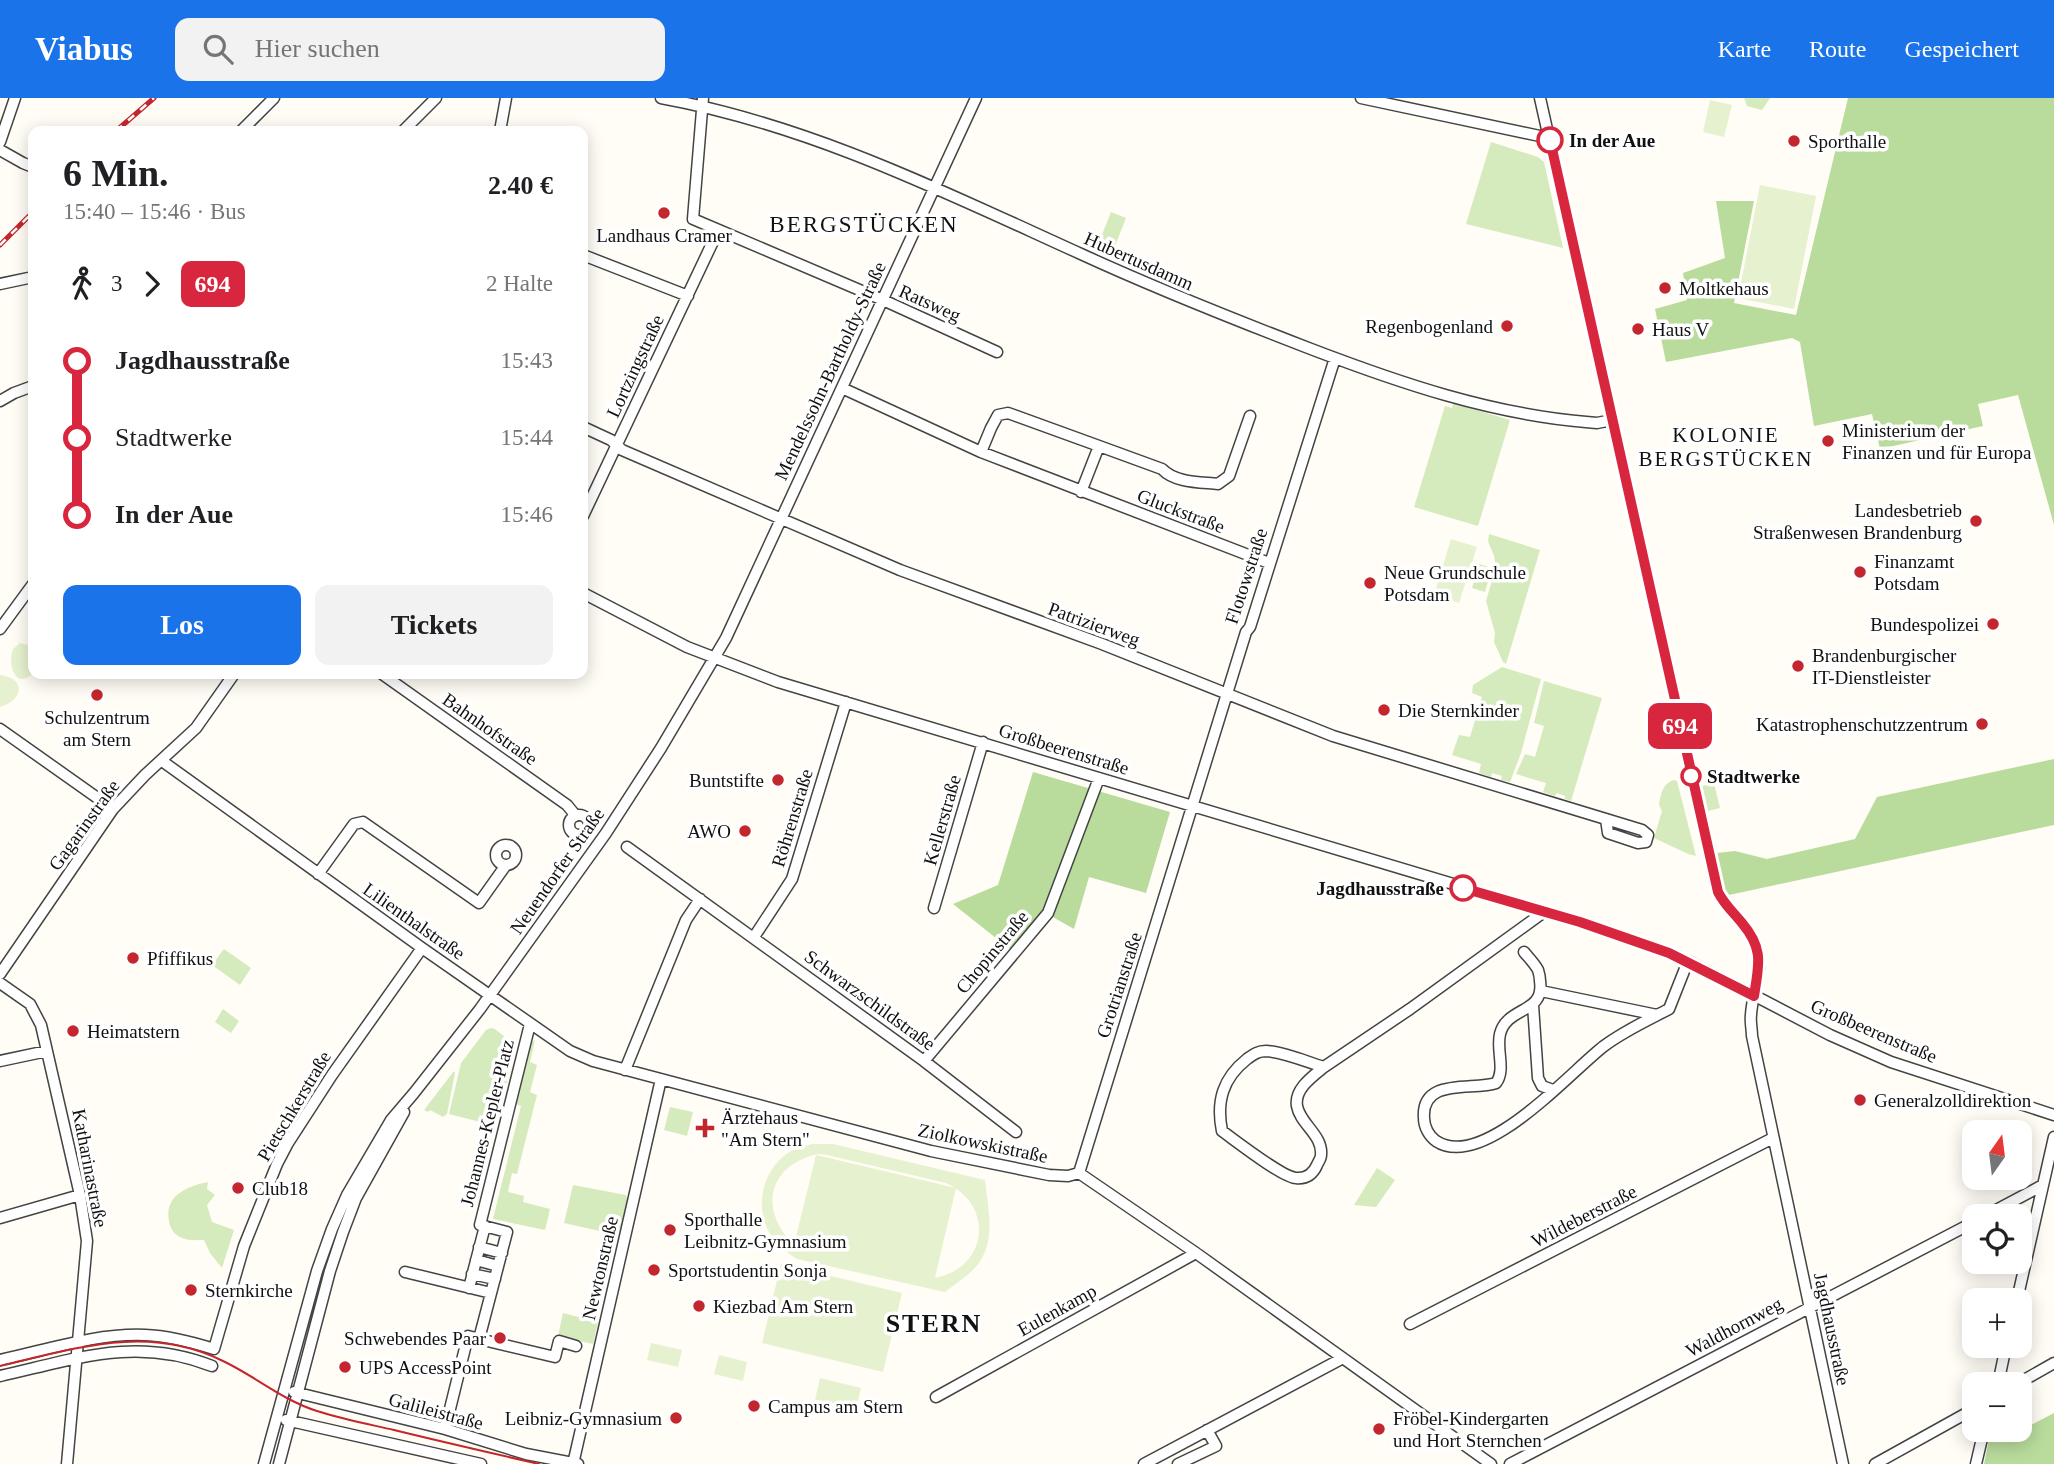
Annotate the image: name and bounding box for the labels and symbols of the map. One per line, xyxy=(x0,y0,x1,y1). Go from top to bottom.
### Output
marker: In der Aue xyxy=(1537,127,1563,153)
place label: In der Aue xyxy=(1569,130,1655,151)
place label: Sporthalle xyxy=(1808,131,1886,152)
marker: Sporthalle xyxy=(1786,133,1802,149)
marker: Landhaus Cramer xyxy=(656,205,672,221)
district label: BERGSTÜCKEN xyxy=(769,212,959,237)
place label: Landhaus Cramer xyxy=(596,225,732,246)
street label: Hubertusdamm xyxy=(1081,228,1197,295)
street label: Mendelssohn-Bartholdy-Straße xyxy=(770,258,890,484)
place label: Moltkehaus xyxy=(1679,278,1769,299)
street label: Ratsweg xyxy=(896,280,965,326)
marker: Moltkehaus xyxy=(1657,280,1673,296)
street label: Lortzingstraße xyxy=(602,311,668,421)
place label: Regenbogenland xyxy=(1365,316,1493,337)
marker: Regenbogenland xyxy=(1499,318,1515,334)
place label: Haus V xyxy=(1652,319,1709,340)
marker: Haus V xyxy=(1630,321,1646,337)
place label: Ministerium der Finanzen und für Europa xyxy=(1842,420,2032,463)
district label: KOLONIE BERGSTÜCKEN xyxy=(1639,423,1813,471)
marker: Ministerium der Finanzen und für Europa xyxy=(1820,433,1836,449)
street label: Gluckstraße xyxy=(1134,485,1228,537)
place label: Landesbetrieb Straßenwesen Brandenburg xyxy=(1753,500,1962,543)
marker: Landesbetrieb Straßenwesen Brandenburg xyxy=(1968,513,1984,529)
street label: Flotowstraße xyxy=(1221,526,1271,626)
place label: Finanzamt Potsdam xyxy=(1874,551,1955,594)
place label: Neue Grundschule Potsdam xyxy=(1384,562,1526,605)
marker: Finanzamt Potsdam xyxy=(1852,564,1868,580)
marker: Neue Grundschule Potsdam xyxy=(1362,575,1378,591)
street label: Patrizierweg xyxy=(1045,598,1143,650)
place label: Bundespolizei xyxy=(1870,614,1979,635)
marker: Bundespolizei xyxy=(1985,616,2001,632)
place label: Brandenburgischer IT-Dienstleister xyxy=(1812,645,1957,688)
marker: Brandenburgischer IT-Dienstleister xyxy=(1790,658,1806,674)
marker: Schulzentrum am Stern xyxy=(89,687,105,703)
street label: Bahnhofstraße xyxy=(439,689,541,769)
place label: Die Sternkinder xyxy=(1398,700,1520,721)
marker: Die Sternkinder xyxy=(1376,702,1392,718)
line badge: 694 xyxy=(1640,703,1720,749)
place label: Schulzentrum am Stern xyxy=(44,707,150,750)
place label: Katastrophenschutzzentrum xyxy=(1756,714,1968,735)
marker: Katastrophenschutzzentrum xyxy=(1974,716,1990,732)
street label: Großbeerenstraße xyxy=(996,719,1132,779)
street label: Röhrenstraße xyxy=(767,766,817,870)
marker: Stadtwerke xyxy=(1681,766,1701,786)
place label: Stadtwerke xyxy=(1707,766,1800,787)
place label: Buntstifte xyxy=(689,770,764,791)
marker: Buntstifte xyxy=(770,772,786,788)
street label: Kellerstraße xyxy=(919,772,965,868)
street label: Gagarinstraße xyxy=(44,776,124,874)
street label: Neuendorfer Straße xyxy=(506,804,608,938)
place label: AWO xyxy=(687,821,731,842)
marker: AWO xyxy=(737,823,753,839)
marker: Jagdhausstraße xyxy=(1450,875,1476,901)
street label: Lilienthalstraße xyxy=(359,878,469,964)
place label: Jagdhausstraße xyxy=(1316,878,1444,899)
street label: Chopinstraße xyxy=(951,906,1033,998)
street label: Grotrianstraße xyxy=(1092,930,1146,1040)
street label: Schwarzschildstraße xyxy=(801,946,939,1054)
place label: Pfiffikus xyxy=(147,948,213,969)
marker: Pfiffikus xyxy=(125,950,141,966)
street label: Großbeerenstraße xyxy=(1808,995,1940,1067)
place label: Heimatstern xyxy=(87,1021,180,1042)
marker: Heimatstern xyxy=(65,1023,81,1039)
street label: Johannes-Kepler-Platz xyxy=(456,1037,518,1209)
street label: Pietschkerstraße xyxy=(253,1047,335,1165)
place label: Generalzolldirektion xyxy=(1874,1090,2032,1111)
marker: Generalzolldirektion xyxy=(1852,1092,1868,1108)
street label: Katharinastraße xyxy=(68,1107,112,1229)
place label: Ärztehaus "Am Stern" xyxy=(721,1107,810,1150)
marker: Ärztehaus "Am Stern" xyxy=(695,1118,715,1138)
street label: Ziolkowskistraße xyxy=(916,1119,1050,1167)
north arrow xyxy=(1962,1120,2032,1190)
place label: Club18 xyxy=(252,1178,308,1199)
marker: Club18 xyxy=(230,1180,246,1196)
street label: Wildeberstraße xyxy=(1528,1180,1640,1252)
place label: Sporthalle Leibnitz-Gymnasium xyxy=(684,1209,847,1252)
street label: Newtonstraße xyxy=(578,1214,622,1322)
marker: Sporthalle Leibnitz-Gymnasium xyxy=(662,1222,678,1238)
place label: Sportstudentin Sonja xyxy=(668,1260,827,1281)
marker: Sportstudentin Sonja xyxy=(646,1262,662,1278)
street label: Jagdhausstraße xyxy=(1810,1271,1854,1387)
place label: Sternkirche xyxy=(205,1280,293,1301)
street label: Eulenkamp xyxy=(1014,1280,1100,1340)
marker: Sternkirche xyxy=(183,1282,199,1298)
street label: Waldhornweg xyxy=(1682,1293,1786,1361)
place label: Kiezbad Am Stern xyxy=(713,1296,854,1317)
marker: Kiezbad Am Stern xyxy=(691,1298,707,1314)
district label: STERN xyxy=(886,1309,982,1338)
place label: Schwebendes Paar xyxy=(344,1328,487,1349)
marker: Schwebendes Paar xyxy=(492,1330,508,1346)
place label: UPS AccessPoint xyxy=(359,1357,492,1378)
marker: UPS AccessPoint xyxy=(337,1359,353,1375)
street label: Galileistraße xyxy=(386,1388,486,1434)
place label: Campus am Stern xyxy=(768,1396,904,1417)
marker: Campus am Stern xyxy=(746,1398,762,1414)
place label: Leibniz-Gymnasium xyxy=(505,1408,662,1429)
place label: Fröbel-Kindergarten und Hort Sternchen xyxy=(1393,1408,1549,1451)
marker: Leibniz-Gymnasium xyxy=(668,1410,684,1426)
marker: Fröbel-Kindergarten und Hort Sternchen xyxy=(1371,1421,1387,1437)

